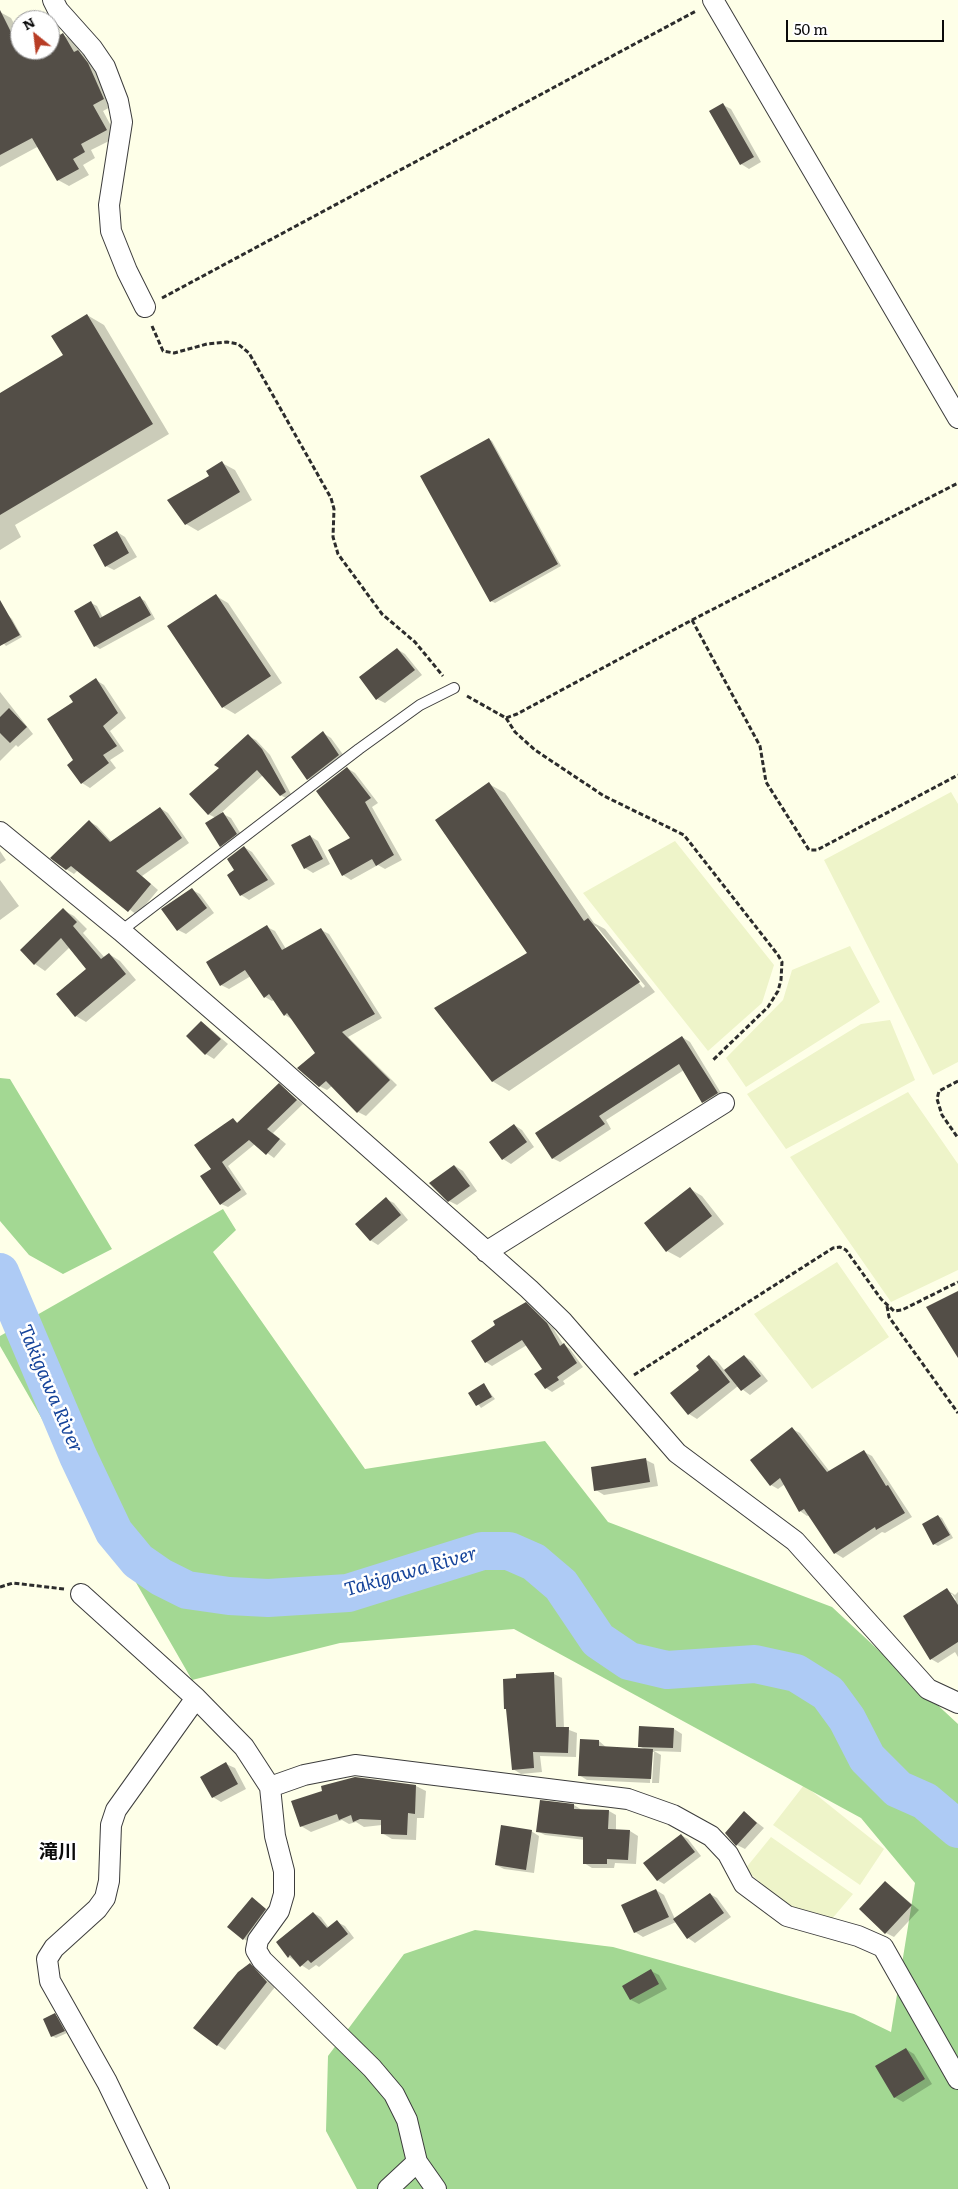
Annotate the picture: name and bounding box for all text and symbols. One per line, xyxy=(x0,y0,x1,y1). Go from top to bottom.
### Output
north arrow xyxy=(10,10,60,60)
scale bar xyxy=(788,10,946,42)
text: N xyxy=(18,11,38,34)
text: 50 m xyxy=(794,17,828,40)
water label: Takigawa River xyxy=(13,1322,87,1456)
water label: Takigawa River xyxy=(342,1542,480,1602)
district label: 滝川 xyxy=(39,1841,77,1863)

